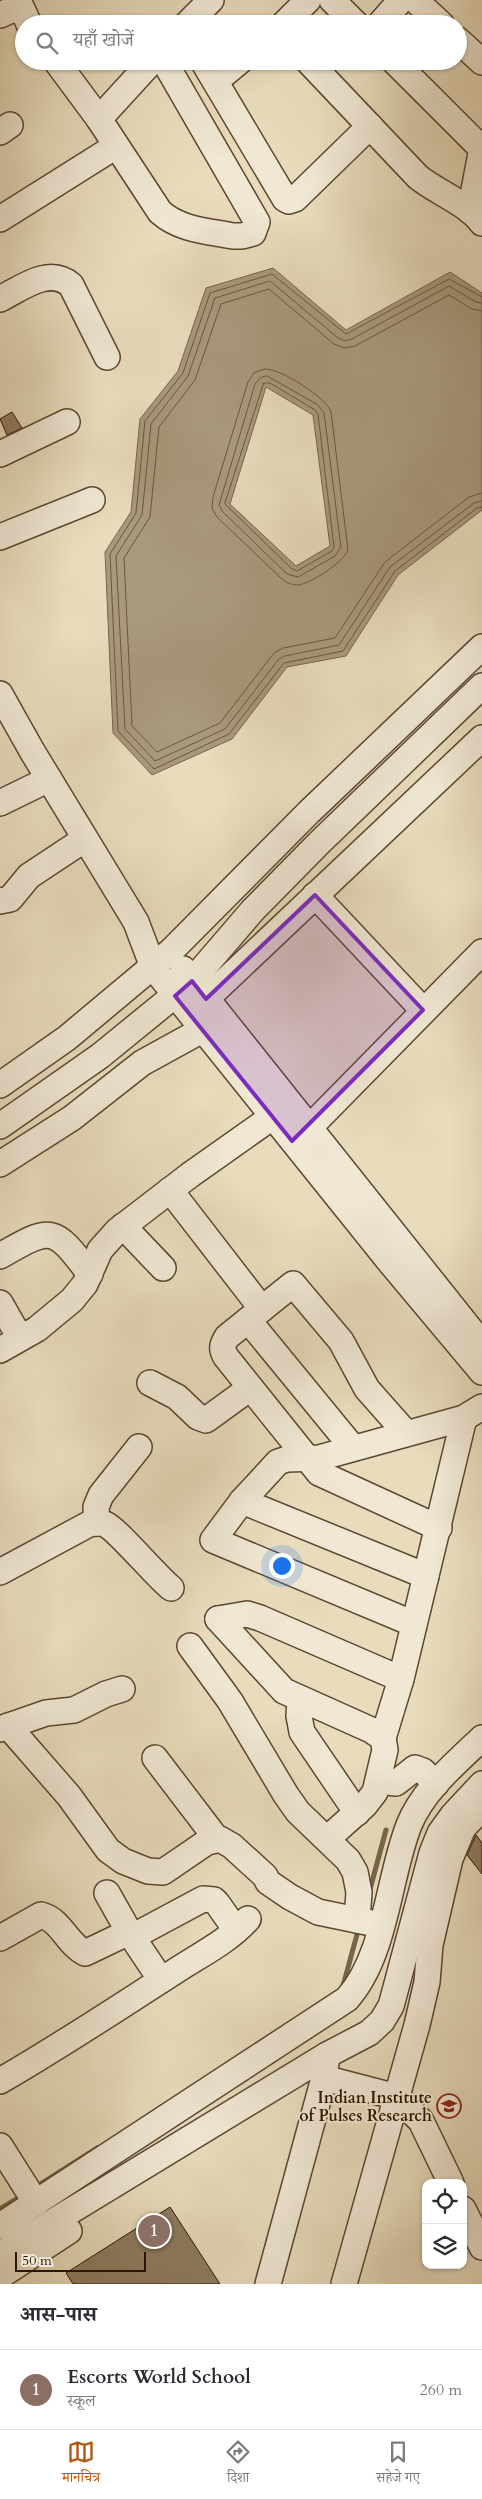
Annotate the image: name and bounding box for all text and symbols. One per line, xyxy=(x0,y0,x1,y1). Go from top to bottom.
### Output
search box xyxy=(15,15,467,70)
text: यहाँ खोजें xyxy=(73,27,134,53)
icon: search xyxy=(33,29,61,57)
your location xyxy=(269,1553,295,1579)
place label: Indian Institute of Pulses Research xyxy=(299,2087,432,2127)
school or university icon: Indian Institute of Pulses Research xyxy=(436,2093,462,2119)
map controls xyxy=(422,2179,467,2269)
button: locate xyxy=(422,2179,467,2224)
pin: 1 xyxy=(138,2212,170,2250)
button: layers xyxy=(422,2224,467,2269)
scale bar xyxy=(15,2249,146,2272)
text: 50 m xyxy=(22,2251,52,2270)
text: आस-पास xyxy=(20,2300,97,2329)
text: Escorts World School xyxy=(67,2364,251,2390)
text: 1 xyxy=(32,2379,40,2401)
text: 260 m xyxy=(420,2379,462,2401)
text: स्कूल xyxy=(67,2390,96,2412)
tab: मानचित्र xyxy=(62,2438,100,2491)
tab: दिशा xyxy=(224,2438,252,2491)
tab: सहेजे गए xyxy=(376,2438,420,2491)

